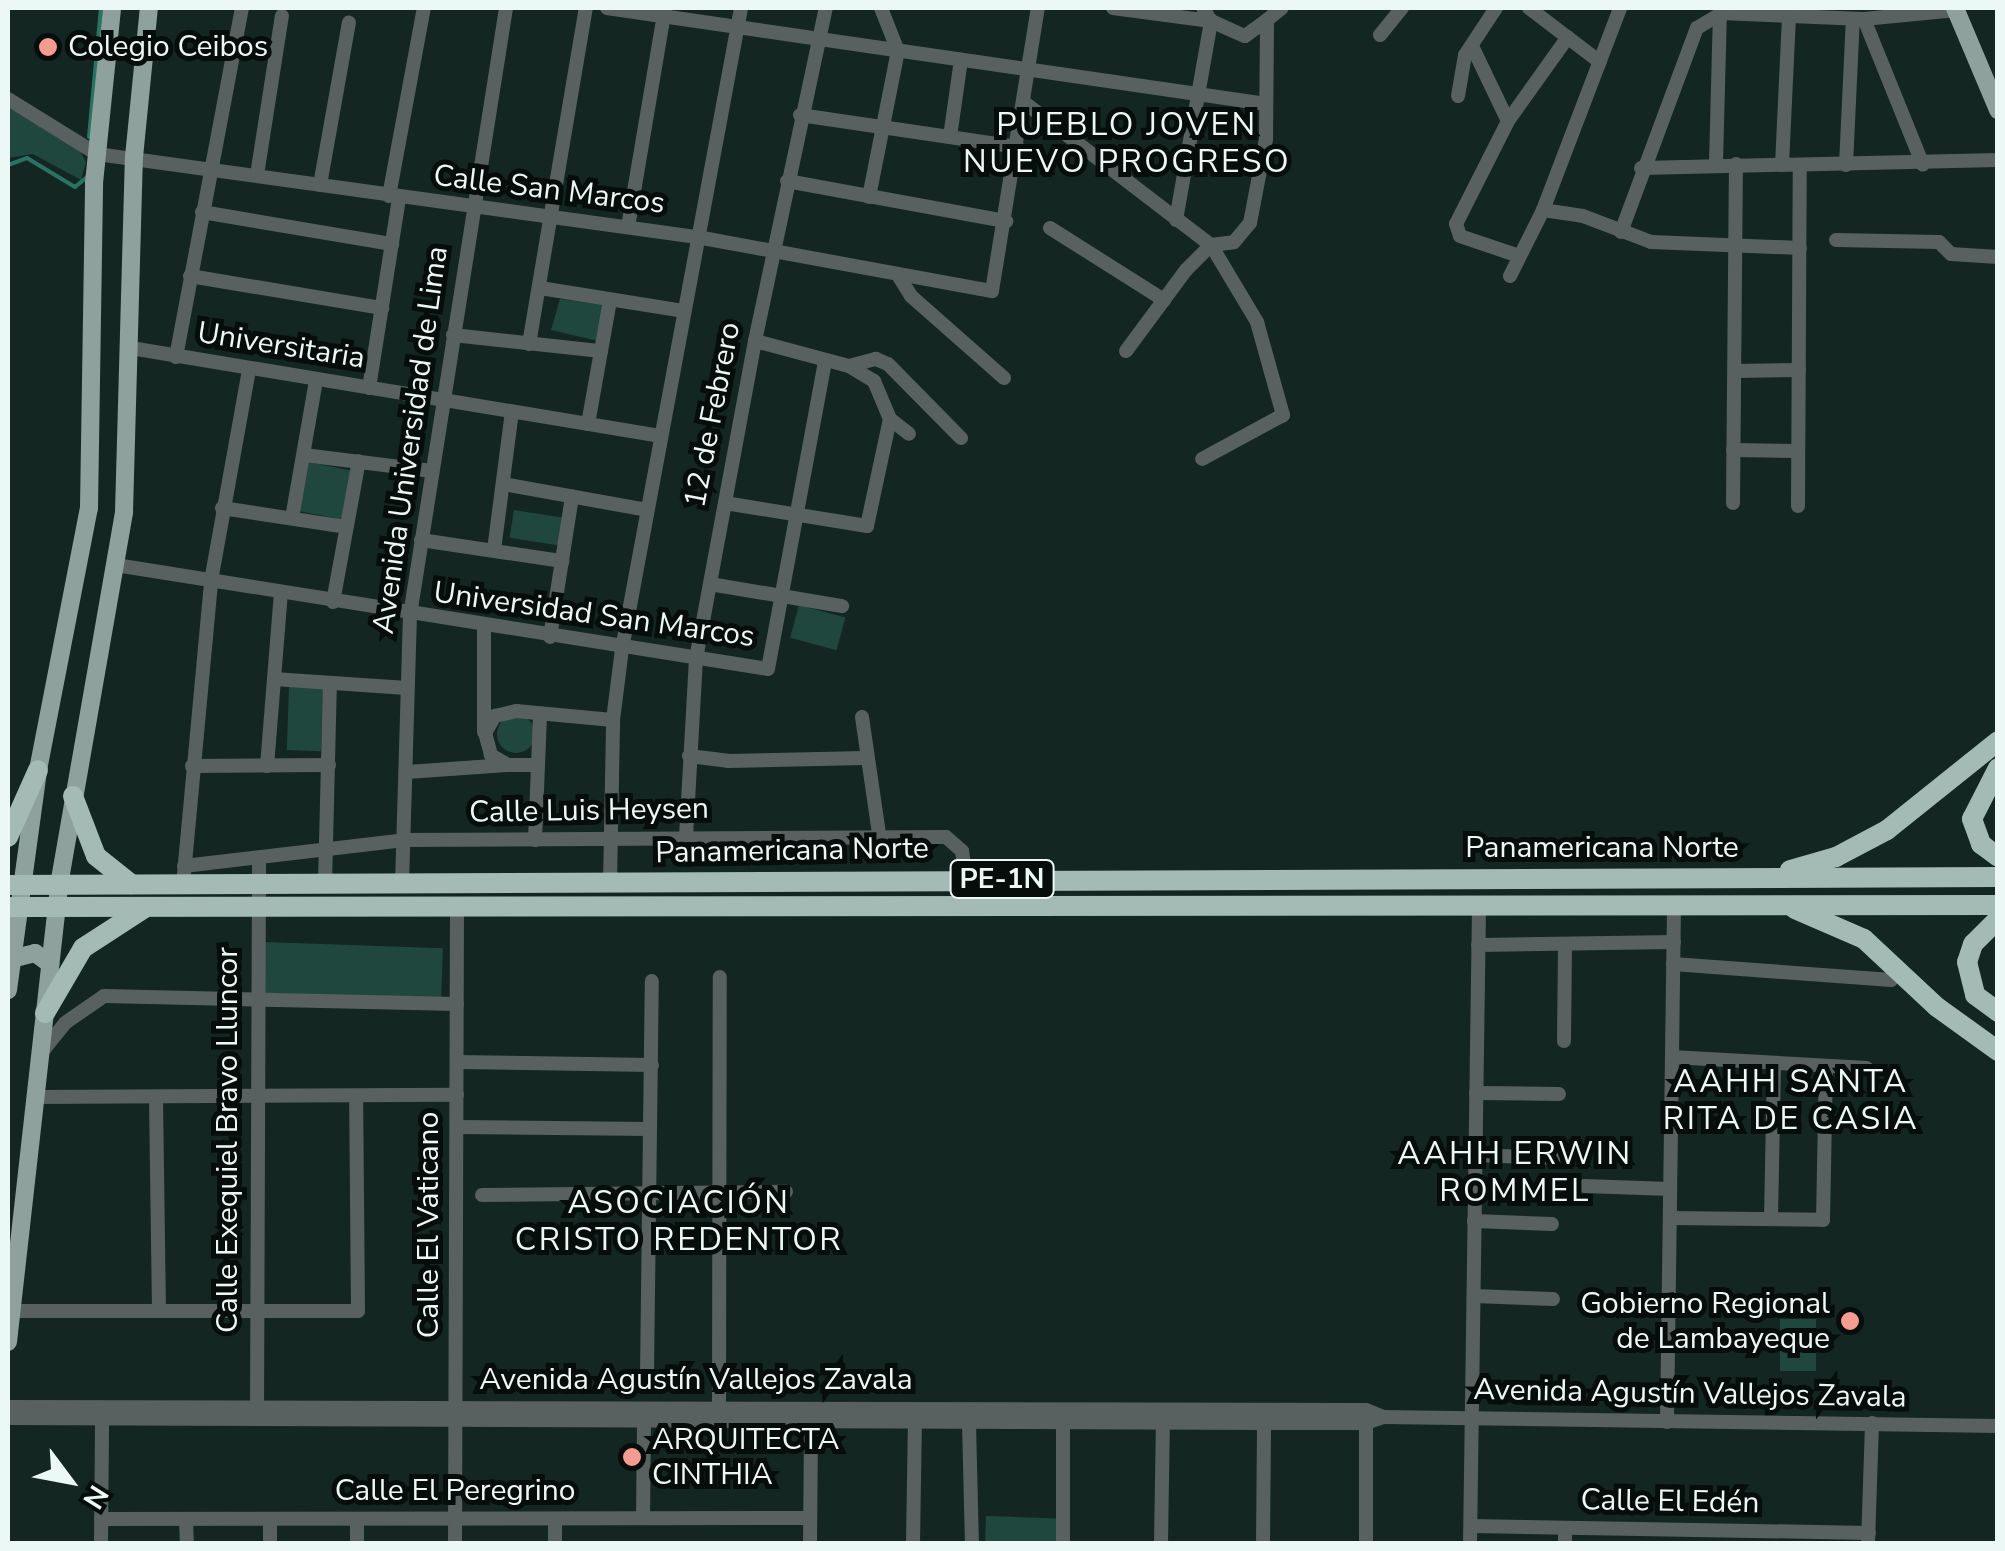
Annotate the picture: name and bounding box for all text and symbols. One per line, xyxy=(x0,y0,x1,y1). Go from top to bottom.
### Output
place label: Colegio Ceibos xyxy=(68,29,268,65)
marker: Colegio Ceibos xyxy=(37,36,59,58)
district label: PUEBLO JOVEN NUEVO PROGRESO xyxy=(963,107,1291,182)
street label: Calle San Marcos xyxy=(431,158,667,222)
street label: Avenida Universidad de Lima xyxy=(366,244,456,636)
street label: Universitaria xyxy=(195,315,367,377)
street label: 12 de Febrero xyxy=(677,319,749,511)
street label: Universidad San Marcos xyxy=(431,575,757,655)
street label: Calle Luis Heysen xyxy=(469,791,709,831)
street label: Panamericana Norte xyxy=(1465,830,1739,866)
street label: Panamericana Norte xyxy=(655,831,929,871)
road number: PE-1N xyxy=(950,856,1054,902)
street label: Calle Exequiel Bravo Lluncor xyxy=(210,947,246,1333)
district label: AAHH SANTA RITA DE CASIA xyxy=(1663,1064,1919,1139)
street label: Calle El Vaticano xyxy=(411,1112,447,1338)
district label: AAHH ERWIN ROMMEL xyxy=(1397,1136,1633,1211)
district label: ASOCIACIÓN CRISTO REDENTOR xyxy=(515,1185,843,1260)
place label: Gobierno Regional de Lambayeque xyxy=(1580,1286,1830,1356)
marker: Gobierno Regional de Lambayeque xyxy=(1839,1310,1861,1332)
street label: Avenida Agustín Vallejos Zavala xyxy=(479,1362,913,1398)
street label: Avenida Agustín Vallejos Zavala xyxy=(1473,1372,1907,1416)
place label: ARQUITECTA CINTHIA xyxy=(652,1422,839,1492)
north arrow xyxy=(20,1431,120,1531)
marker: ARQUITECTA CINTHIA xyxy=(621,1446,643,1468)
street label: Calle El Peregrino xyxy=(335,1473,575,1509)
text: N xyxy=(74,1478,117,1516)
street label: Calle El Edén xyxy=(1580,1482,1760,1522)

